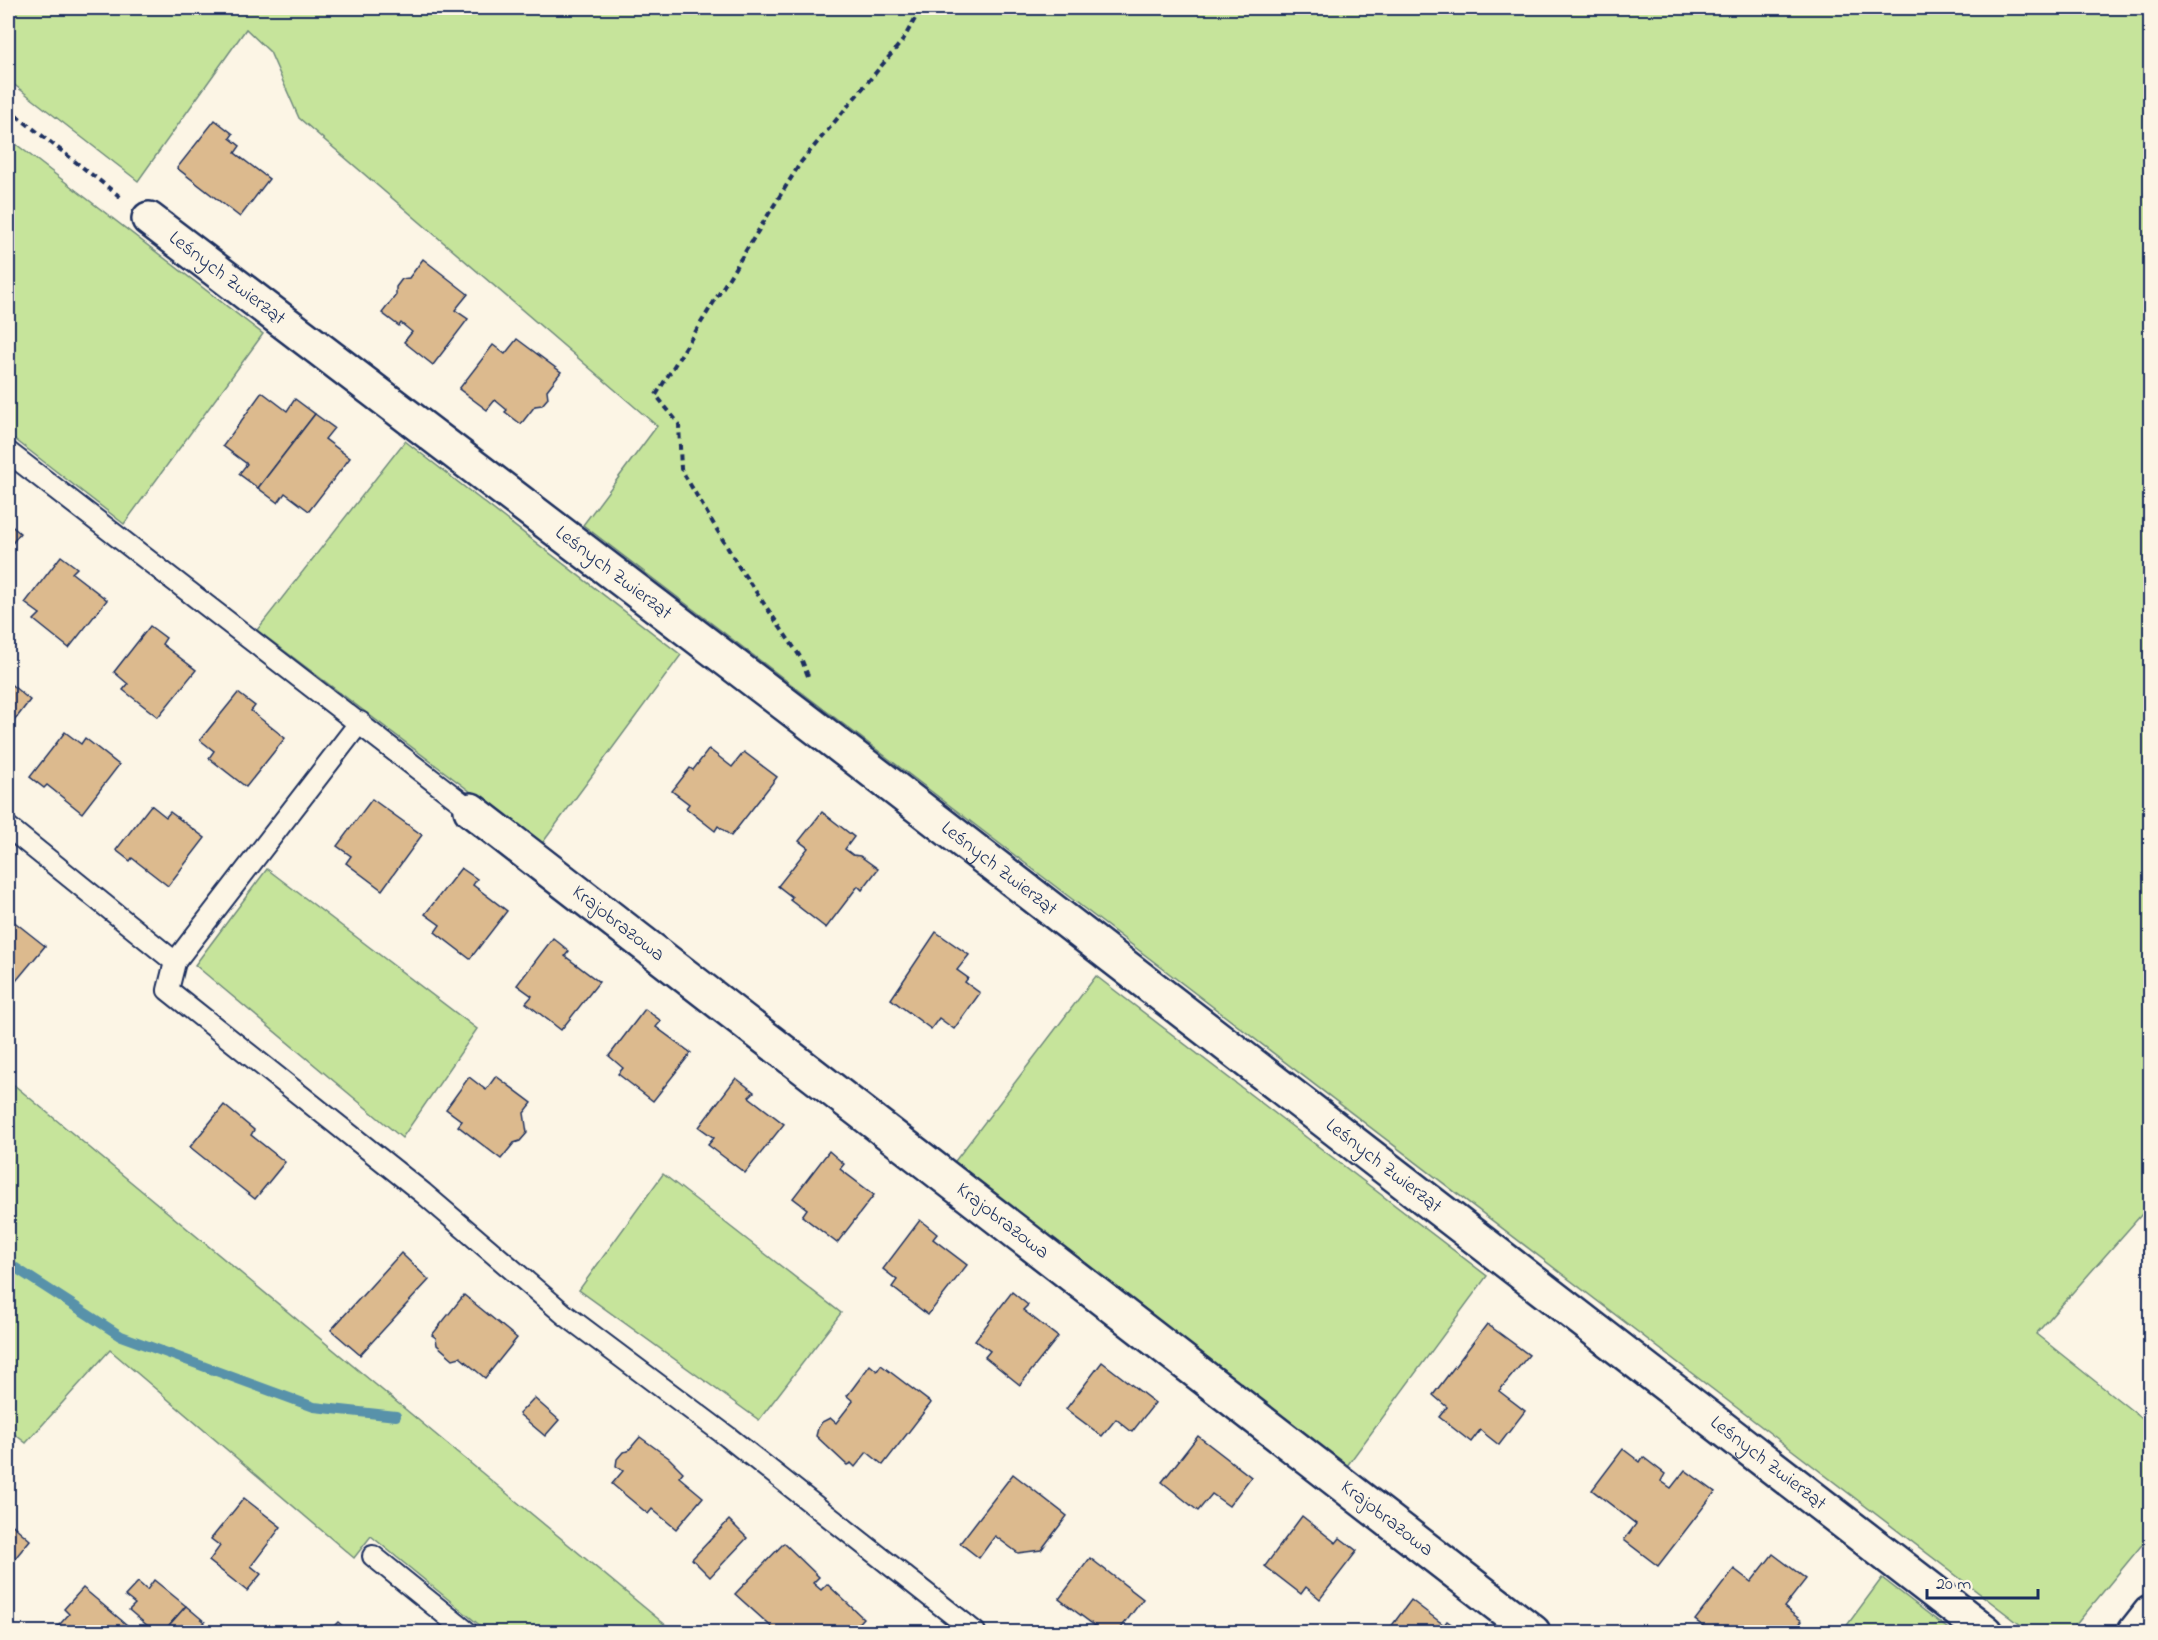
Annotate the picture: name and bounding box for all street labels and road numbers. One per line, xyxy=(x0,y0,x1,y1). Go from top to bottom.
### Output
street label: Leśnych Zwierząt xyxy=(162,224,292,333)
street label: Leśnych Zwierząt xyxy=(549,519,678,628)
street label: Leśnych Zwierząt xyxy=(934,814,1064,924)
street label: Krajobrazowa xyxy=(565,878,671,969)
street label: Leśnych Zwierząt xyxy=(1319,1112,1448,1221)
street label: Krajobrazowa xyxy=(950,1176,1055,1267)
street label: Leśnych Zwierząt xyxy=(1703,1409,1833,1518)
street label: Krajobrazowa xyxy=(1334,1473,1439,1564)

